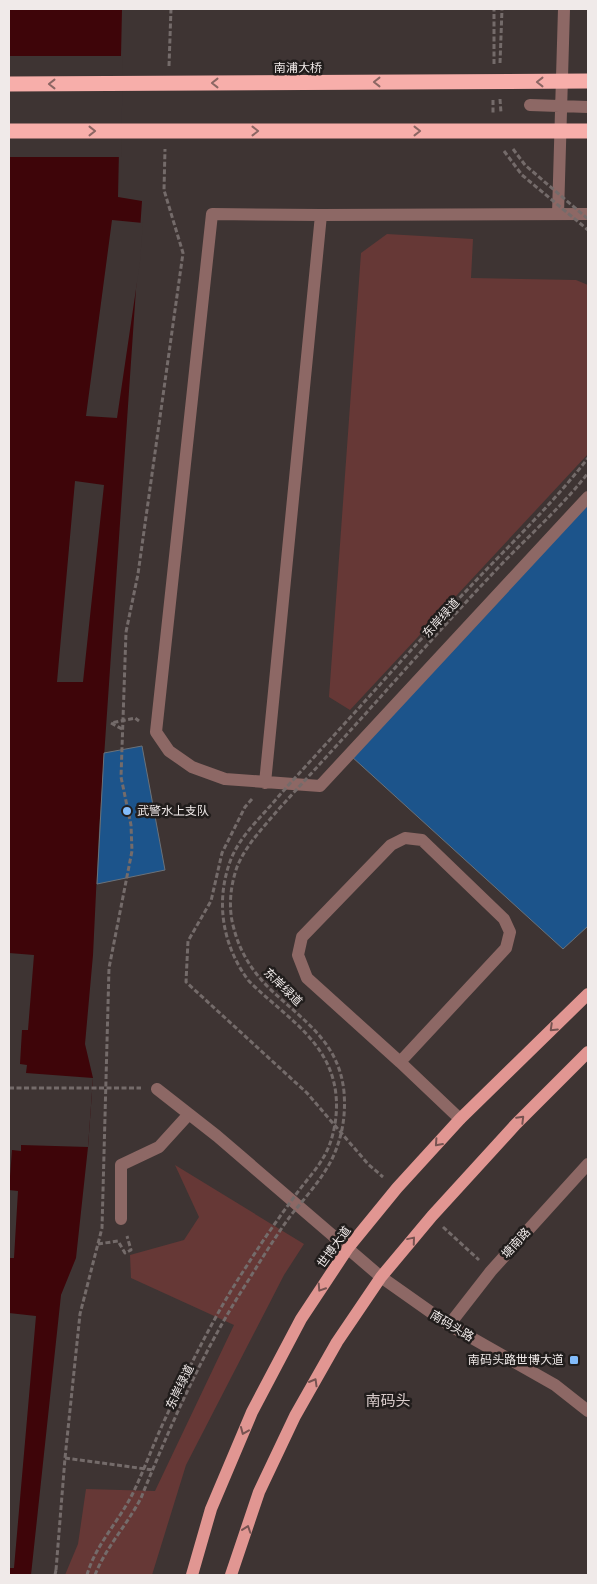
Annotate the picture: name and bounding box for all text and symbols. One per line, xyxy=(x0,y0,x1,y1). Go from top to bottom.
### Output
street label: 南浦大桥 xyxy=(274,60,322,77)
one-way arrow xyxy=(535,76,543,87)
one-way arrow xyxy=(373,77,380,87)
one-way arrow xyxy=(210,78,218,88)
one-way arrow xyxy=(48,79,56,89)
one-way arrow xyxy=(89,126,97,136)
one-way arrow xyxy=(252,126,259,136)
one-way arrow xyxy=(414,126,422,136)
street label: 东岸绿道 xyxy=(419,595,464,642)
place label: 武警水上支队 xyxy=(137,803,209,820)
marker: 武警水上支队 xyxy=(121,805,133,817)
street label: 东岸绿道 xyxy=(259,965,306,1010)
one-way arrow xyxy=(550,1022,559,1031)
one-way arrow xyxy=(515,1116,524,1125)
one-way arrow xyxy=(435,1137,444,1146)
street label: 世博大道 xyxy=(313,1223,355,1272)
street label: 塘南路 xyxy=(498,1224,535,1262)
one-way arrow xyxy=(406,1236,415,1245)
one-way arrow xyxy=(318,1283,327,1292)
street label: 南码头路 xyxy=(427,1307,477,1346)
place label: 南码头路世博大道 xyxy=(468,1352,564,1369)
marker: 南码头路世博大道 xyxy=(568,1354,580,1366)
street label: 东岸绿道 xyxy=(162,1362,199,1413)
one-way arrow xyxy=(308,1378,318,1387)
district label: 南码头 xyxy=(365,1391,411,1412)
one-way arrow xyxy=(239,1426,250,1435)
one-way arrow xyxy=(241,1525,251,1534)

